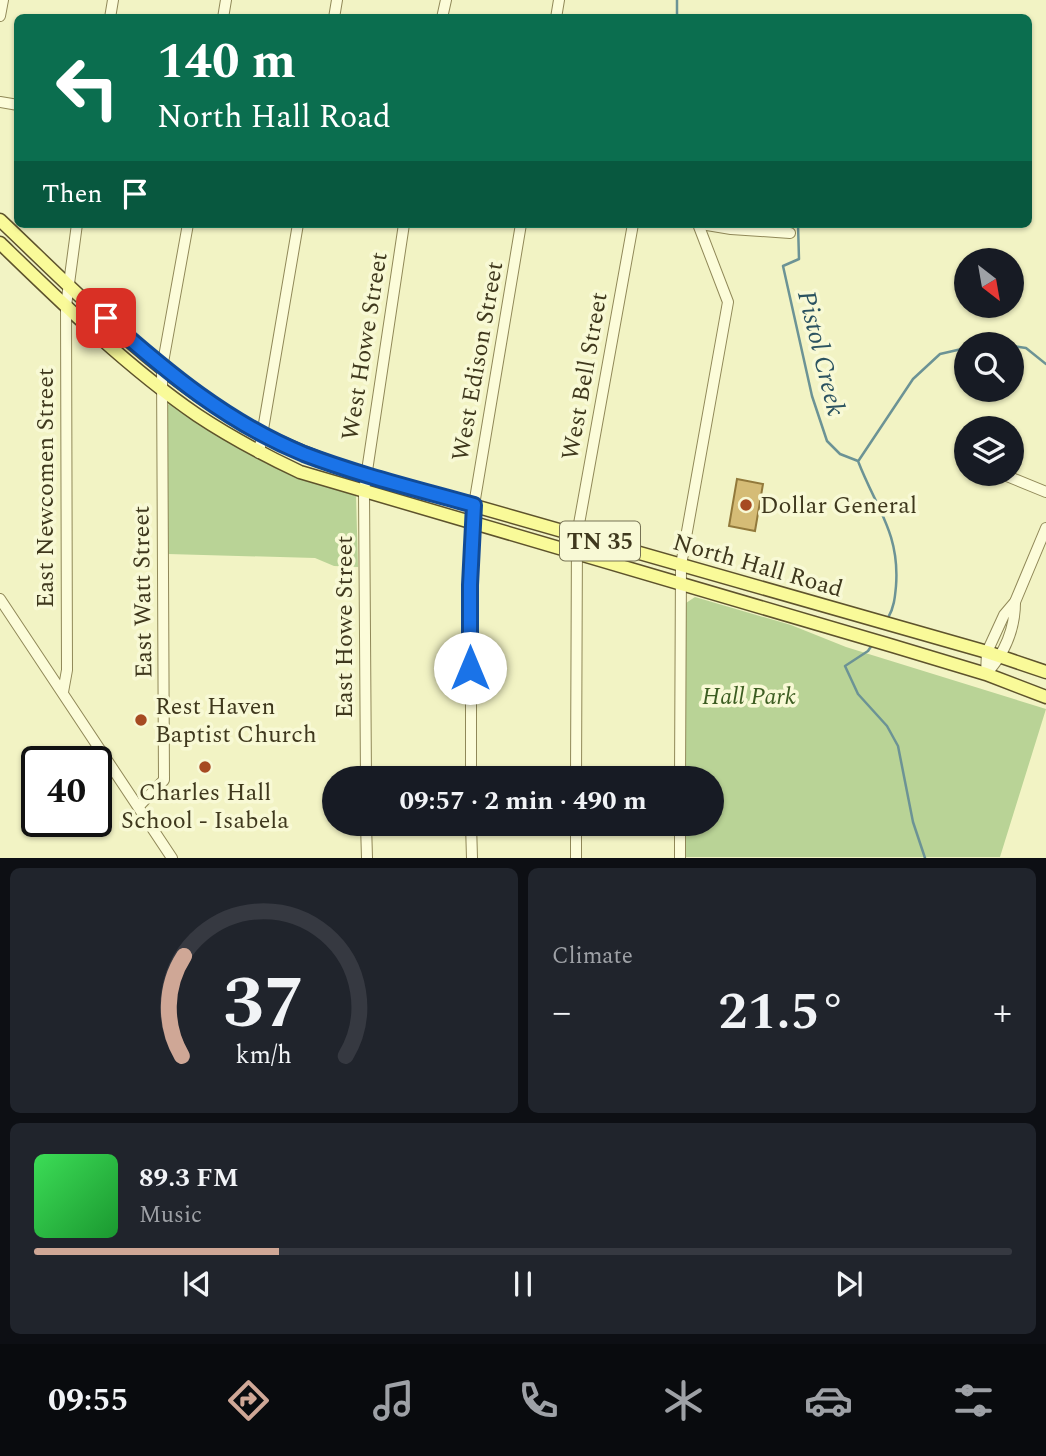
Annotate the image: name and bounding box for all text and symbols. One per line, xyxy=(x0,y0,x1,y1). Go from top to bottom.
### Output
text: 140 m xyxy=(157,25,296,100)
icon: left xyxy=(42,42,133,133)
text: North Hall Road xyxy=(157,93,391,142)
text: Then xyxy=(42,174,102,214)
icon: arrive xyxy=(116,175,154,213)
north arrow xyxy=(954,248,1024,318)
map controls xyxy=(954,248,1024,486)
street label: West Howe Street xyxy=(332,249,398,443)
street label: West Edison Street xyxy=(443,259,513,464)
water label: Pistol Creek xyxy=(786,286,856,420)
pin xyxy=(76,288,136,348)
street label: West Bell Street xyxy=(552,289,617,463)
icon: arrive xyxy=(87,299,125,337)
button: search xyxy=(954,332,1024,402)
street label: East Newcomen Street xyxy=(28,368,64,608)
button: layers xyxy=(954,416,1024,486)
place label: Dollar General xyxy=(760,488,917,524)
marker: Dollar General xyxy=(738,497,754,513)
street label: East Watt Street xyxy=(123,505,163,679)
road number: TN 35 xyxy=(560,522,640,561)
street label: North Hall Road xyxy=(668,524,847,607)
street label: East Howe Street xyxy=(327,535,363,719)
position arrow xyxy=(433,631,507,705)
park label: Hall Park xyxy=(702,679,796,715)
place label: Rest Haven Baptist Church xyxy=(155,689,317,753)
marker: Rest Haven Baptist Church xyxy=(133,712,149,728)
speed limit sign: 40 xyxy=(21,746,112,837)
marker: Charles Hall School - Isabela xyxy=(197,759,213,775)
place label: Charles Hall School - Isabela xyxy=(121,775,289,839)
text: 09:57 · 2 min · 490 m xyxy=(399,781,647,821)
text: Climate xyxy=(552,939,633,974)
text: 37 xyxy=(223,950,305,1061)
text: 21.5° xyxy=(718,973,846,1052)
text: − xyxy=(552,984,571,1042)
text: + xyxy=(993,984,1012,1042)
text: km/h xyxy=(236,1037,292,1075)
text: 89.3 FM xyxy=(139,1158,239,1198)
text: Music xyxy=(139,1198,202,1233)
icon: previous xyxy=(178,1265,216,1303)
icon: pause xyxy=(504,1265,542,1303)
icon: next xyxy=(830,1265,868,1303)
text: 09:55 xyxy=(48,1376,128,1425)
icon: directions xyxy=(224,1376,273,1425)
icon: music xyxy=(369,1376,418,1425)
icon: phone xyxy=(514,1376,563,1425)
icon: climate xyxy=(659,1376,708,1425)
icon: car xyxy=(804,1376,853,1425)
icon: filters xyxy=(949,1376,998,1425)

